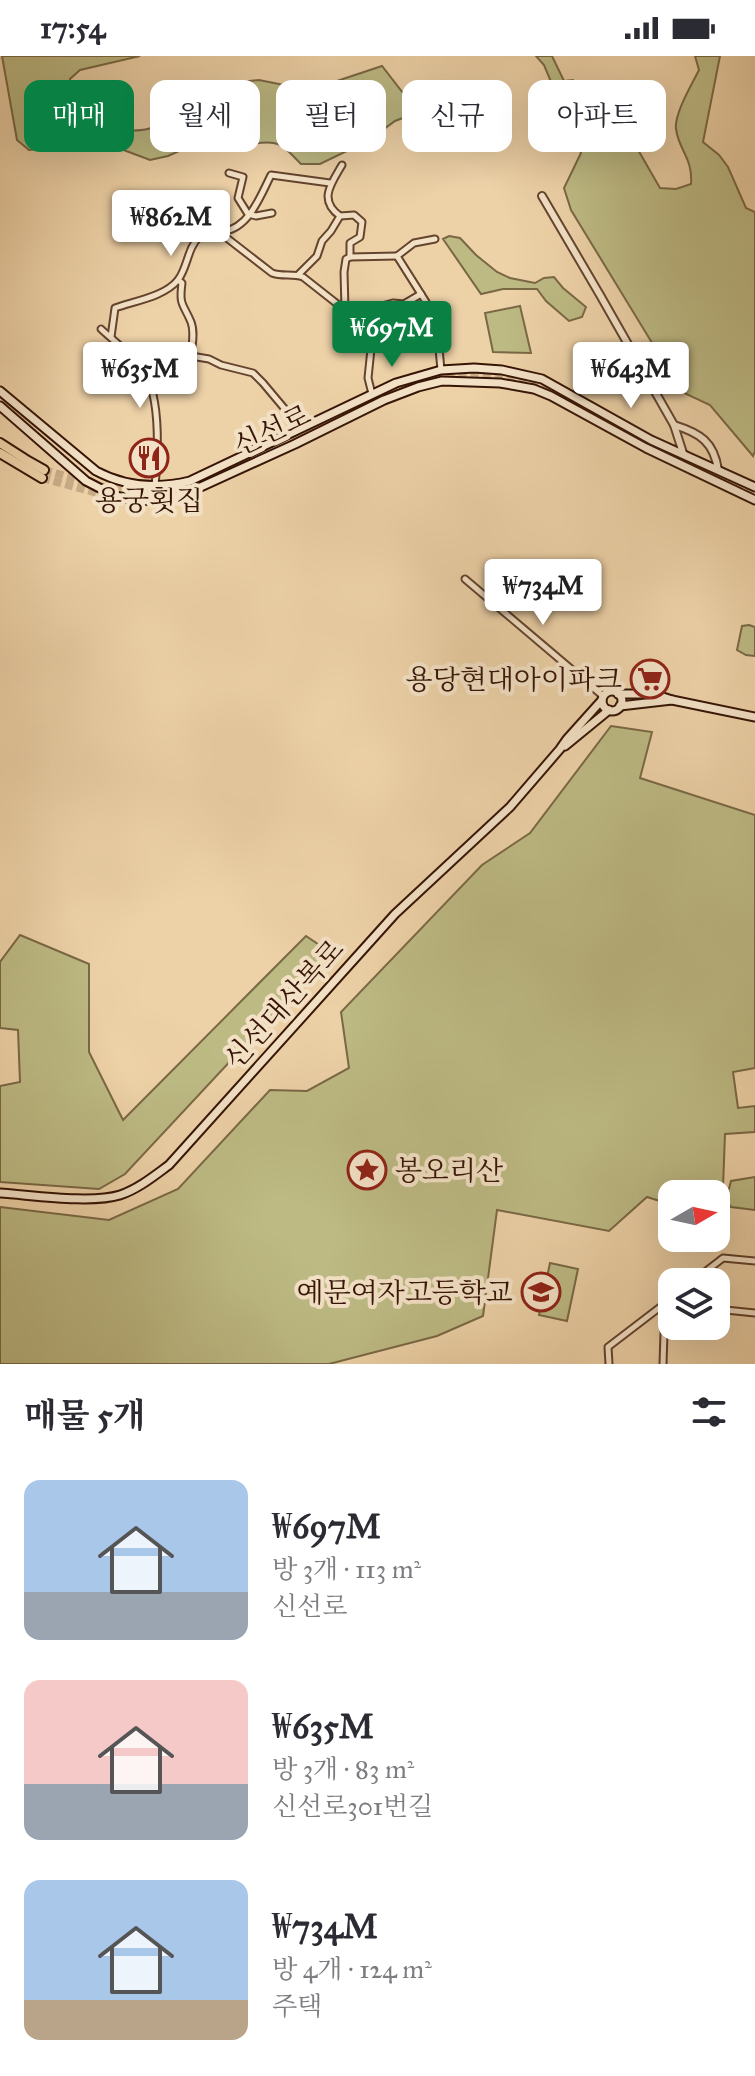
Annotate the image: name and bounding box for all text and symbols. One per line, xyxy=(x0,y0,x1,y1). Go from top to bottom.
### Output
text: 17:54 xyxy=(40,10,105,46)
chip: 매매 xyxy=(24,80,134,152)
chip: 월세 xyxy=(150,80,260,152)
chip: 필터 xyxy=(276,80,386,152)
chip: 신규 xyxy=(402,80,512,152)
chip: 아파트 xyxy=(528,80,666,152)
pin: ₩862M xyxy=(115,190,227,258)
text: ₩862M xyxy=(130,200,212,232)
pin: ₩697M xyxy=(336,301,448,369)
text: ₩697M xyxy=(350,311,434,343)
pin: ₩635M xyxy=(84,342,196,410)
pin: ₩643M xyxy=(575,342,687,410)
text: ₩635M xyxy=(101,352,179,384)
text: ₩643M xyxy=(591,352,671,384)
street label: 신선로 xyxy=(228,397,316,463)
restaurant icon: 용궁횟집 xyxy=(128,437,170,479)
place label: 용궁횟집 xyxy=(95,483,203,518)
pin: ₩734M xyxy=(487,559,599,627)
text: ₩734M xyxy=(503,569,583,601)
supermarket icon: 용당현대아이파크 xyxy=(629,658,671,700)
place label: 용당현대아이파크 xyxy=(406,662,622,697)
street label: 신선대산복로 xyxy=(217,932,351,1076)
place icon: 봉오리산 xyxy=(346,1149,388,1191)
place label: 봉오리산 xyxy=(395,1153,503,1188)
north arrow xyxy=(658,1180,730,1252)
map controls xyxy=(658,1180,730,1340)
button: layers xyxy=(658,1268,730,1340)
school or university icon: 예문여자고등학교 xyxy=(520,1271,562,1313)
place label: 예문여자고등학교 xyxy=(297,1275,513,1310)
icon: filters xyxy=(687,1390,731,1434)
text: 매물 5개 xyxy=(24,1395,146,1436)
text: ₩697M xyxy=(272,1506,381,1547)
icon: home xyxy=(88,1512,184,1608)
text: 방 3개 · 113 m² xyxy=(272,1553,421,1585)
text: 신선로 xyxy=(272,1590,347,1622)
text: ₩635M xyxy=(272,1706,374,1747)
icon: home xyxy=(88,1712,184,1808)
text: 방 3개 · 83 m² xyxy=(272,1753,414,1785)
text: 신선로301번길 xyxy=(272,1790,433,1822)
text: ₩734M xyxy=(272,1906,378,1947)
icon: home xyxy=(88,1912,184,2008)
text: 방 4개 · 124 m² xyxy=(272,1953,432,1985)
text: 주택 xyxy=(272,1990,322,2022)

